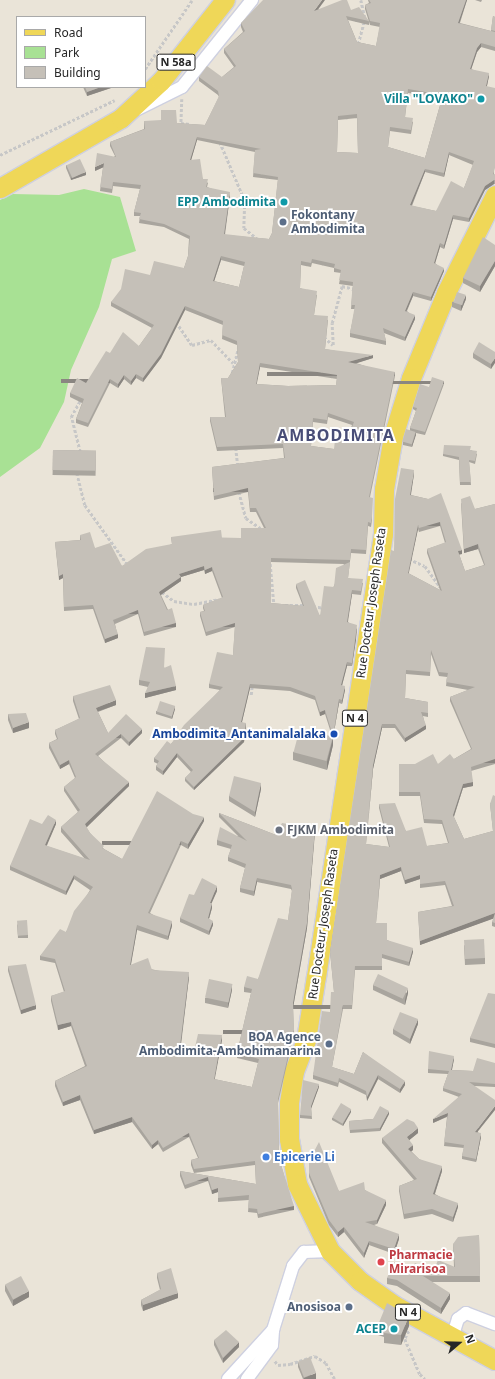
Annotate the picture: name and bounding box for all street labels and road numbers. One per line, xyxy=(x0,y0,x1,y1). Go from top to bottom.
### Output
road number: N 58a xyxy=(156,53,196,71)
street label: Rue Docteur Joseph Raseta xyxy=(353,527,389,679)
road number: N 4 xyxy=(341,709,369,727)
street label: Rue Docteur Joseph Raseta xyxy=(305,848,341,1000)
road number: N 4 xyxy=(394,1303,422,1321)

